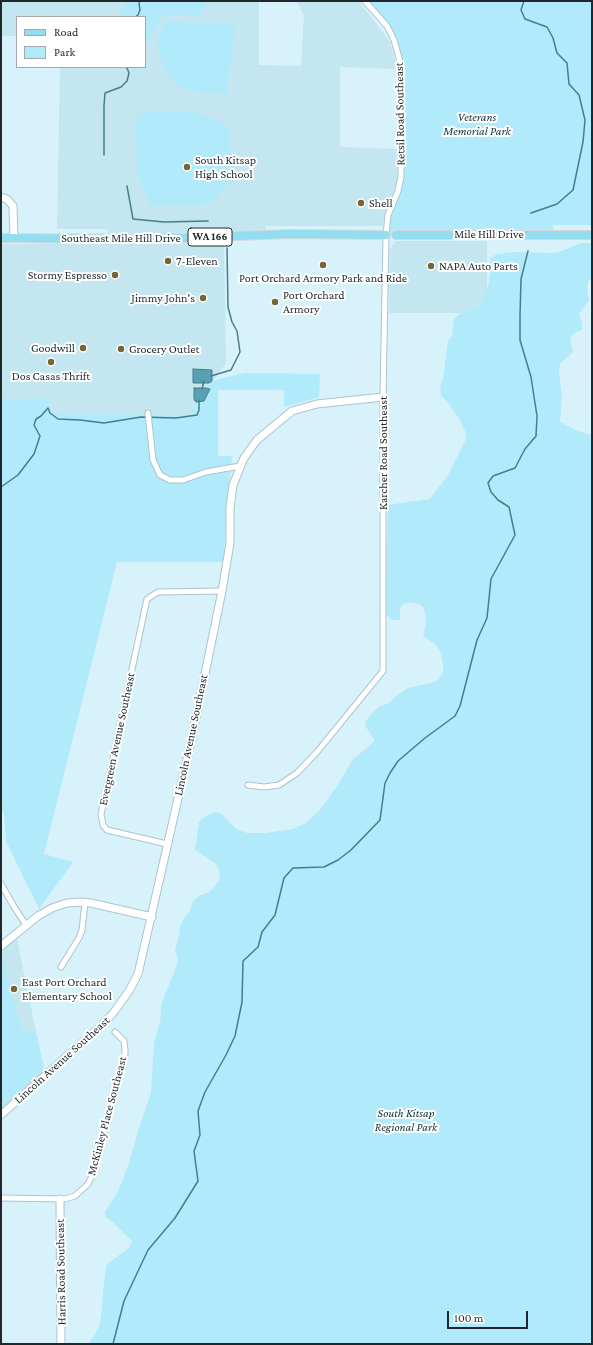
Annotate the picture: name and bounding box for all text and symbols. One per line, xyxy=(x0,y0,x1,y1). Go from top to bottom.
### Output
legend xyxy=(16,16,146,68)
text: Road xyxy=(54,25,78,39)
text: Park xyxy=(54,45,75,59)
street label: Retsil Road Southeast xyxy=(392,62,408,166)
park label: Veterans Memorial Park xyxy=(443,110,511,138)
place label: South Kitsap High School xyxy=(195,153,256,181)
marker: South Kitsap High School xyxy=(182,162,192,172)
place label: Shell xyxy=(369,196,393,210)
marker: Shell xyxy=(356,198,366,208)
street label: Mile Hill Drive xyxy=(454,227,524,241)
road number: WA 166 xyxy=(188,228,232,246)
street label: Southeast Mile Hill Drive xyxy=(61,231,181,245)
place label: 7-Eleven xyxy=(176,254,218,268)
marker: 7-Eleven xyxy=(163,256,173,266)
place label: NAPA Auto Parts xyxy=(439,259,518,273)
marker: Port Orchard Armory Park and Ride xyxy=(318,260,328,270)
marker: NAPA Auto Parts xyxy=(426,261,436,271)
place label: Stormy Espresso xyxy=(28,268,107,282)
marker: Stormy Espresso xyxy=(110,270,120,280)
place label: Port Orchard Armory Park and Ride xyxy=(239,271,407,285)
place label: Port Orchard Armory xyxy=(283,288,345,316)
place label: Jimmy John's xyxy=(131,291,195,305)
marker: Jimmy John's xyxy=(198,293,208,303)
marker: Port Orchard Armory xyxy=(270,297,280,307)
place label: Goodwill xyxy=(31,341,75,355)
place label: Grocery Outlet xyxy=(129,342,200,356)
marker: Goodwill xyxy=(78,343,88,353)
marker: Grocery Outlet xyxy=(116,344,126,354)
marker: Dos Casas Thrift xyxy=(46,357,56,367)
place label: Dos Casas Thrift xyxy=(12,369,90,383)
street label: Karcher Road Southeast xyxy=(376,396,390,510)
street label: Evergreen Avenue Southeast xyxy=(96,671,138,807)
street label: Lincoln Avenue Southeast xyxy=(171,673,211,797)
place label: East Port Orchard Elementary School xyxy=(22,975,112,1003)
marker: East Port Orchard Elementary School xyxy=(9,984,19,994)
street label: Lincoln Avenue Southeast xyxy=(11,1013,113,1107)
street label: McKinley Place Southeast xyxy=(84,1055,130,1177)
park label: South Kitsap Regional Park xyxy=(375,1106,437,1134)
street label: Harris Road Southeast xyxy=(53,1219,69,1325)
scale bar xyxy=(449,1303,530,1329)
text: 100 m xyxy=(454,1311,483,1325)

